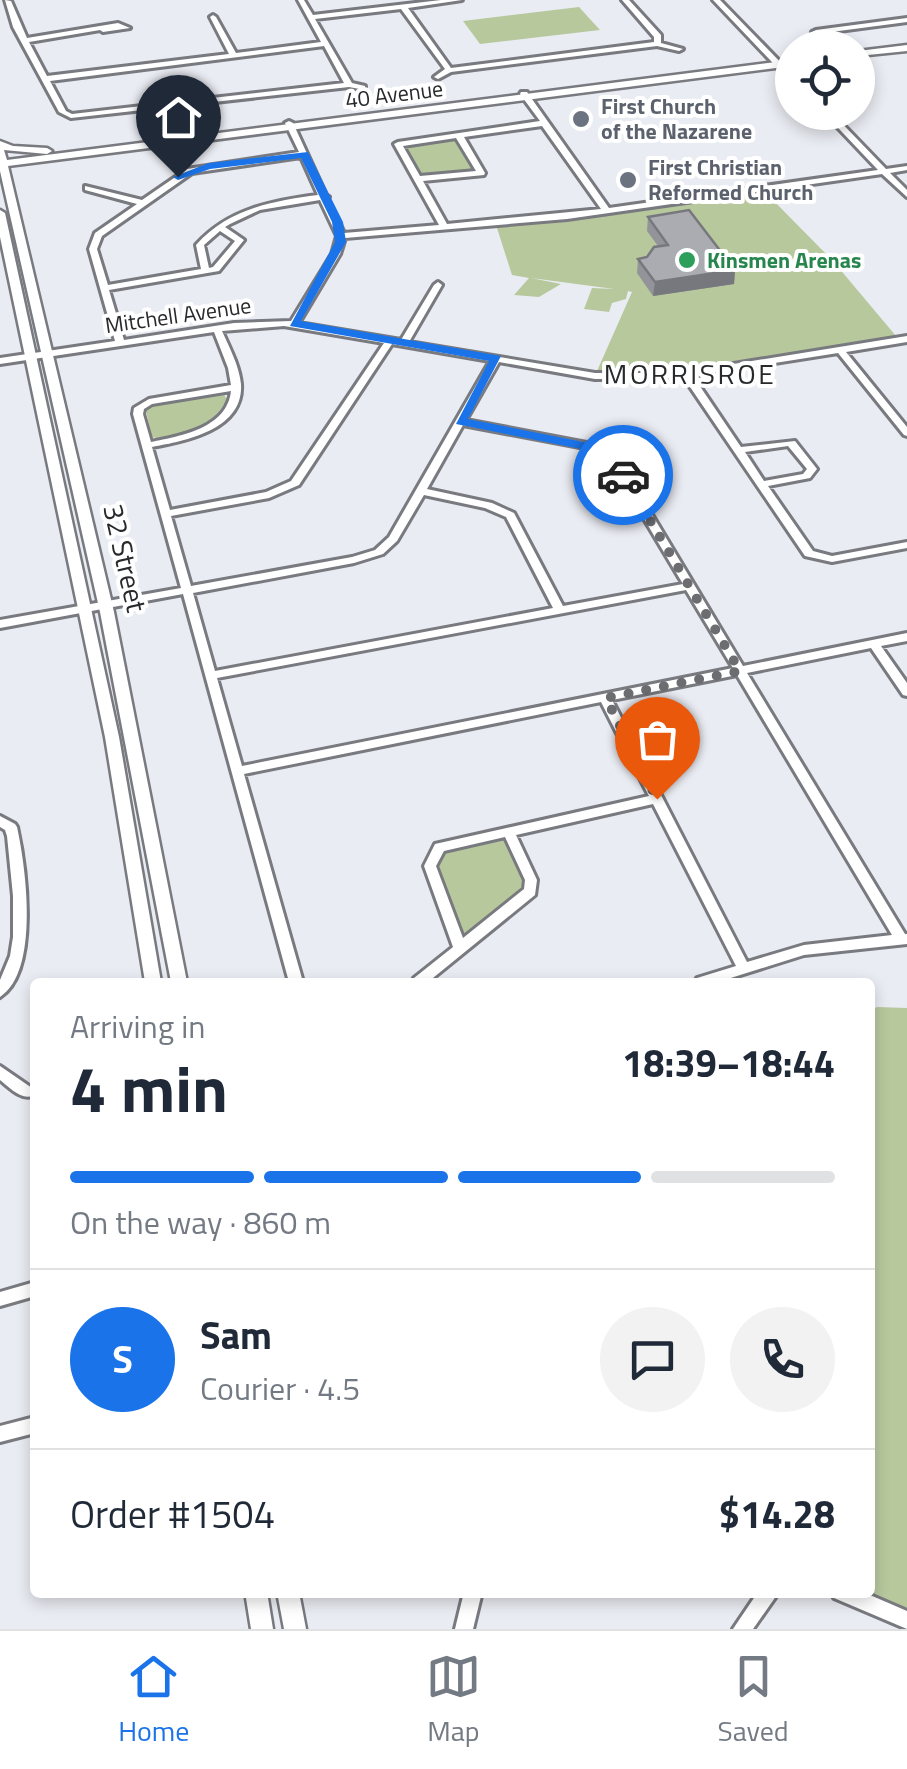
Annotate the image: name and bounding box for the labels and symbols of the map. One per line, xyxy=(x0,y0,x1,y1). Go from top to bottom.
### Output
street label: 40 Avenue xyxy=(343,71,445,117)
pin xyxy=(136,75,221,178)
place label: First Church of the Nazarene xyxy=(601,89,752,148)
marker: First Church of the Nazarene xyxy=(570,108,592,130)
place label: First Christian Reformed Church xyxy=(648,150,813,209)
marker: First Christian Reformed Church xyxy=(617,169,639,191)
place label: Kinsmen Arenas xyxy=(707,243,861,277)
marker: Kinsmen Arenas xyxy=(676,249,698,271)
street label: Mitchell Avenue xyxy=(103,288,253,342)
district label: MORRISROE xyxy=(604,352,776,395)
courier xyxy=(573,425,673,525)
street label: 32 Street xyxy=(92,500,159,616)
pin xyxy=(615,697,700,800)

